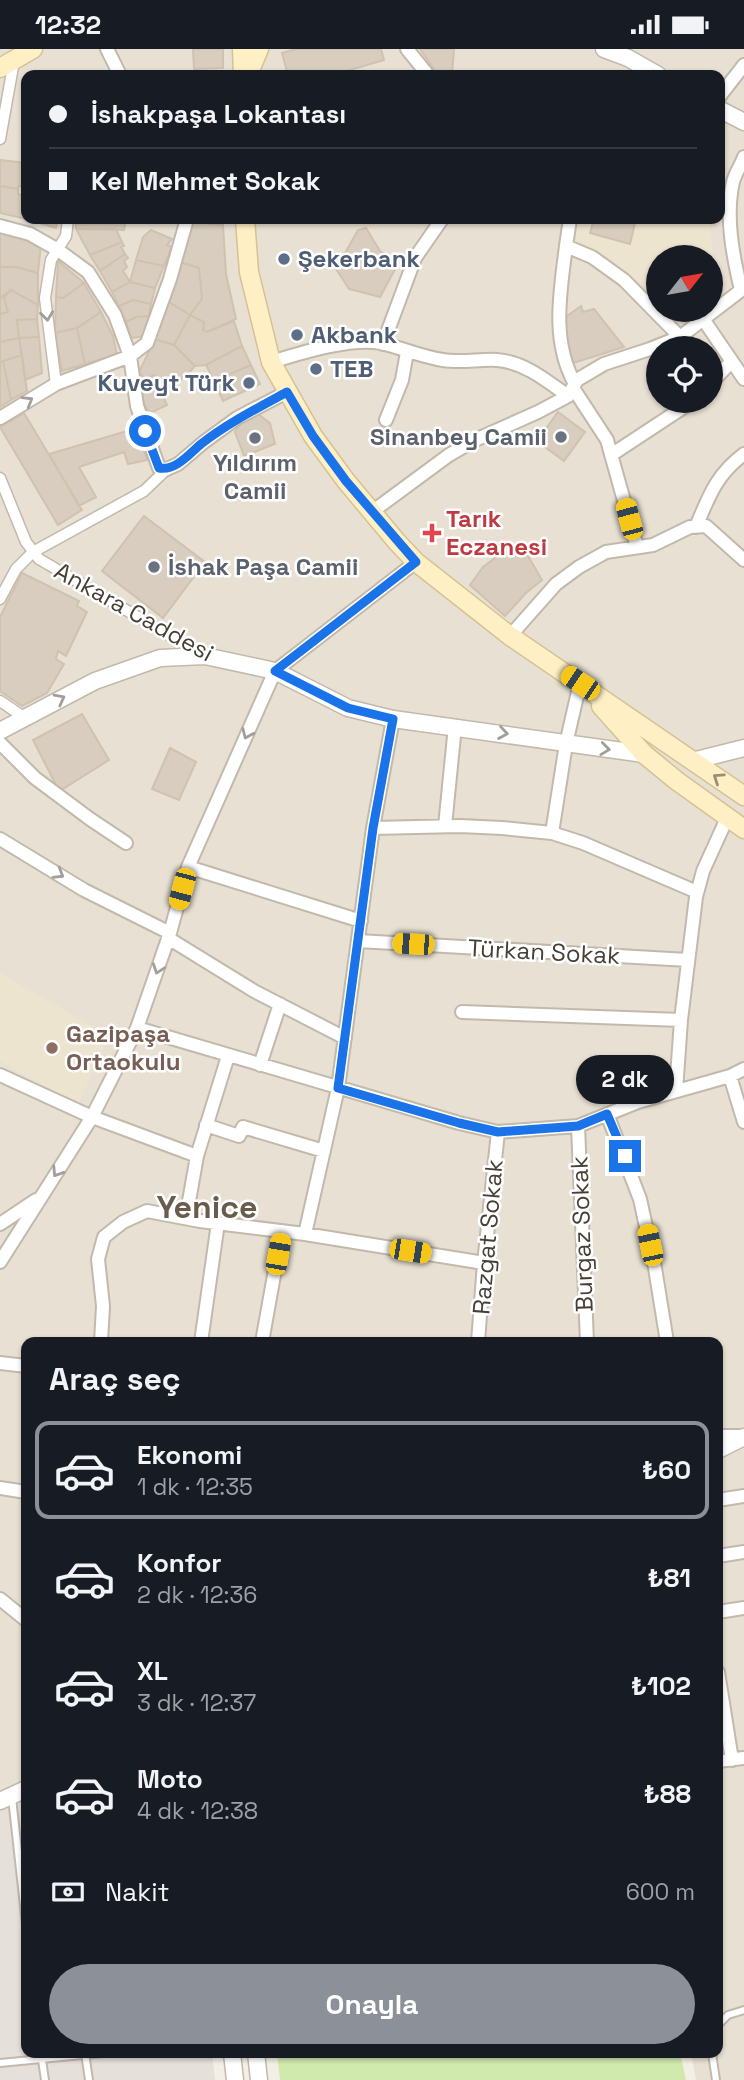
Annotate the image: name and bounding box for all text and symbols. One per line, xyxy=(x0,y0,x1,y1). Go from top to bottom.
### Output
text: 12:32 xyxy=(35,8,101,42)
text: İshakpaşa Lokantası xyxy=(91,97,346,131)
text: Kel Mehmet Sokak xyxy=(91,164,320,198)
place label: Şekerbank xyxy=(298,243,421,274)
north arrow xyxy=(646,245,723,322)
map controls xyxy=(646,245,723,413)
marker: Şekerbank xyxy=(276,251,292,267)
one-way arrow xyxy=(40,310,55,322)
place label: Akbank xyxy=(311,319,398,350)
marker: Akbank xyxy=(289,327,305,343)
button: locate xyxy=(646,336,723,413)
place label: TEB xyxy=(330,353,373,384)
marker: TEB xyxy=(308,361,324,377)
place label: Kuveyt Türk xyxy=(98,367,235,398)
marker: Kuveyt Türk xyxy=(241,375,257,391)
one-way arrow xyxy=(21,396,34,409)
route start xyxy=(129,415,161,447)
place label: Sinanbey Camii xyxy=(370,421,547,452)
marker: Sinanbey Camii xyxy=(553,429,569,445)
marker: Yıldırım Camii xyxy=(247,430,263,446)
place label: Yıldırım Camii xyxy=(213,447,297,506)
car xyxy=(614,496,645,542)
place label: Tarık Eczanesi xyxy=(446,503,547,562)
marker: Tarık Eczanesi xyxy=(424,525,440,541)
place label: İshak Paşa Camii xyxy=(168,551,358,582)
street label: Ankara Caddesi xyxy=(49,555,219,668)
marker: İshak Paşa Camii xyxy=(146,559,162,575)
car xyxy=(557,663,604,703)
one-way arrow xyxy=(53,694,66,708)
one-way arrow xyxy=(498,725,509,740)
one-way arrow xyxy=(241,726,255,739)
one-way arrow xyxy=(599,741,611,756)
one-way arrow xyxy=(713,774,726,787)
one-way arrow xyxy=(51,866,64,879)
car xyxy=(167,866,198,912)
car xyxy=(392,932,435,956)
street label: Türkan Sokak xyxy=(467,932,621,971)
one-way arrow xyxy=(152,962,166,974)
place label: Gazipaşa Ortaokulu xyxy=(66,1018,180,1077)
marker: Gazipaşa Ortaokulu xyxy=(44,1040,60,1056)
callout: 2 dk xyxy=(576,1055,674,1103)
text: 2 dk xyxy=(601,1064,649,1094)
route end xyxy=(609,1140,641,1172)
street label: Burgaz Sokak xyxy=(563,1155,600,1312)
street label: Razgat Sokak xyxy=(465,1158,510,1316)
one-way arrow xyxy=(52,1164,65,1177)
district label: Yenice xyxy=(156,1187,258,1227)
car xyxy=(636,1222,665,1268)
car xyxy=(265,1231,292,1277)
car xyxy=(388,1237,433,1265)
text: Araç seç xyxy=(49,1359,181,1399)
text: Ekonomi xyxy=(137,1438,242,1472)
icon: car xyxy=(53,1439,116,1502)
text: ₺60 xyxy=(642,1453,691,1487)
text: 1 dk · 12:35 xyxy=(137,1472,253,1502)
text: Konfor xyxy=(137,1546,222,1580)
icon: car xyxy=(53,1547,116,1610)
text: ₺81 xyxy=(648,1561,691,1595)
text: 2 dk · 12:36 xyxy=(137,1580,257,1610)
text: XL xyxy=(137,1654,168,1688)
icon: car xyxy=(53,1655,116,1718)
text: ₺102 xyxy=(631,1669,691,1703)
text: 3 dk · 12:37 xyxy=(137,1688,256,1718)
text: Moto xyxy=(137,1762,203,1796)
icon: car xyxy=(53,1763,116,1826)
text: ₺88 xyxy=(644,1777,691,1811)
text: 4 dk · 12:38 xyxy=(137,1796,258,1826)
icon: cash xyxy=(49,1873,87,1911)
text: Nakit xyxy=(105,1875,170,1909)
text: 600 m xyxy=(626,1877,695,1907)
button: Onayla xyxy=(49,1964,695,2044)

